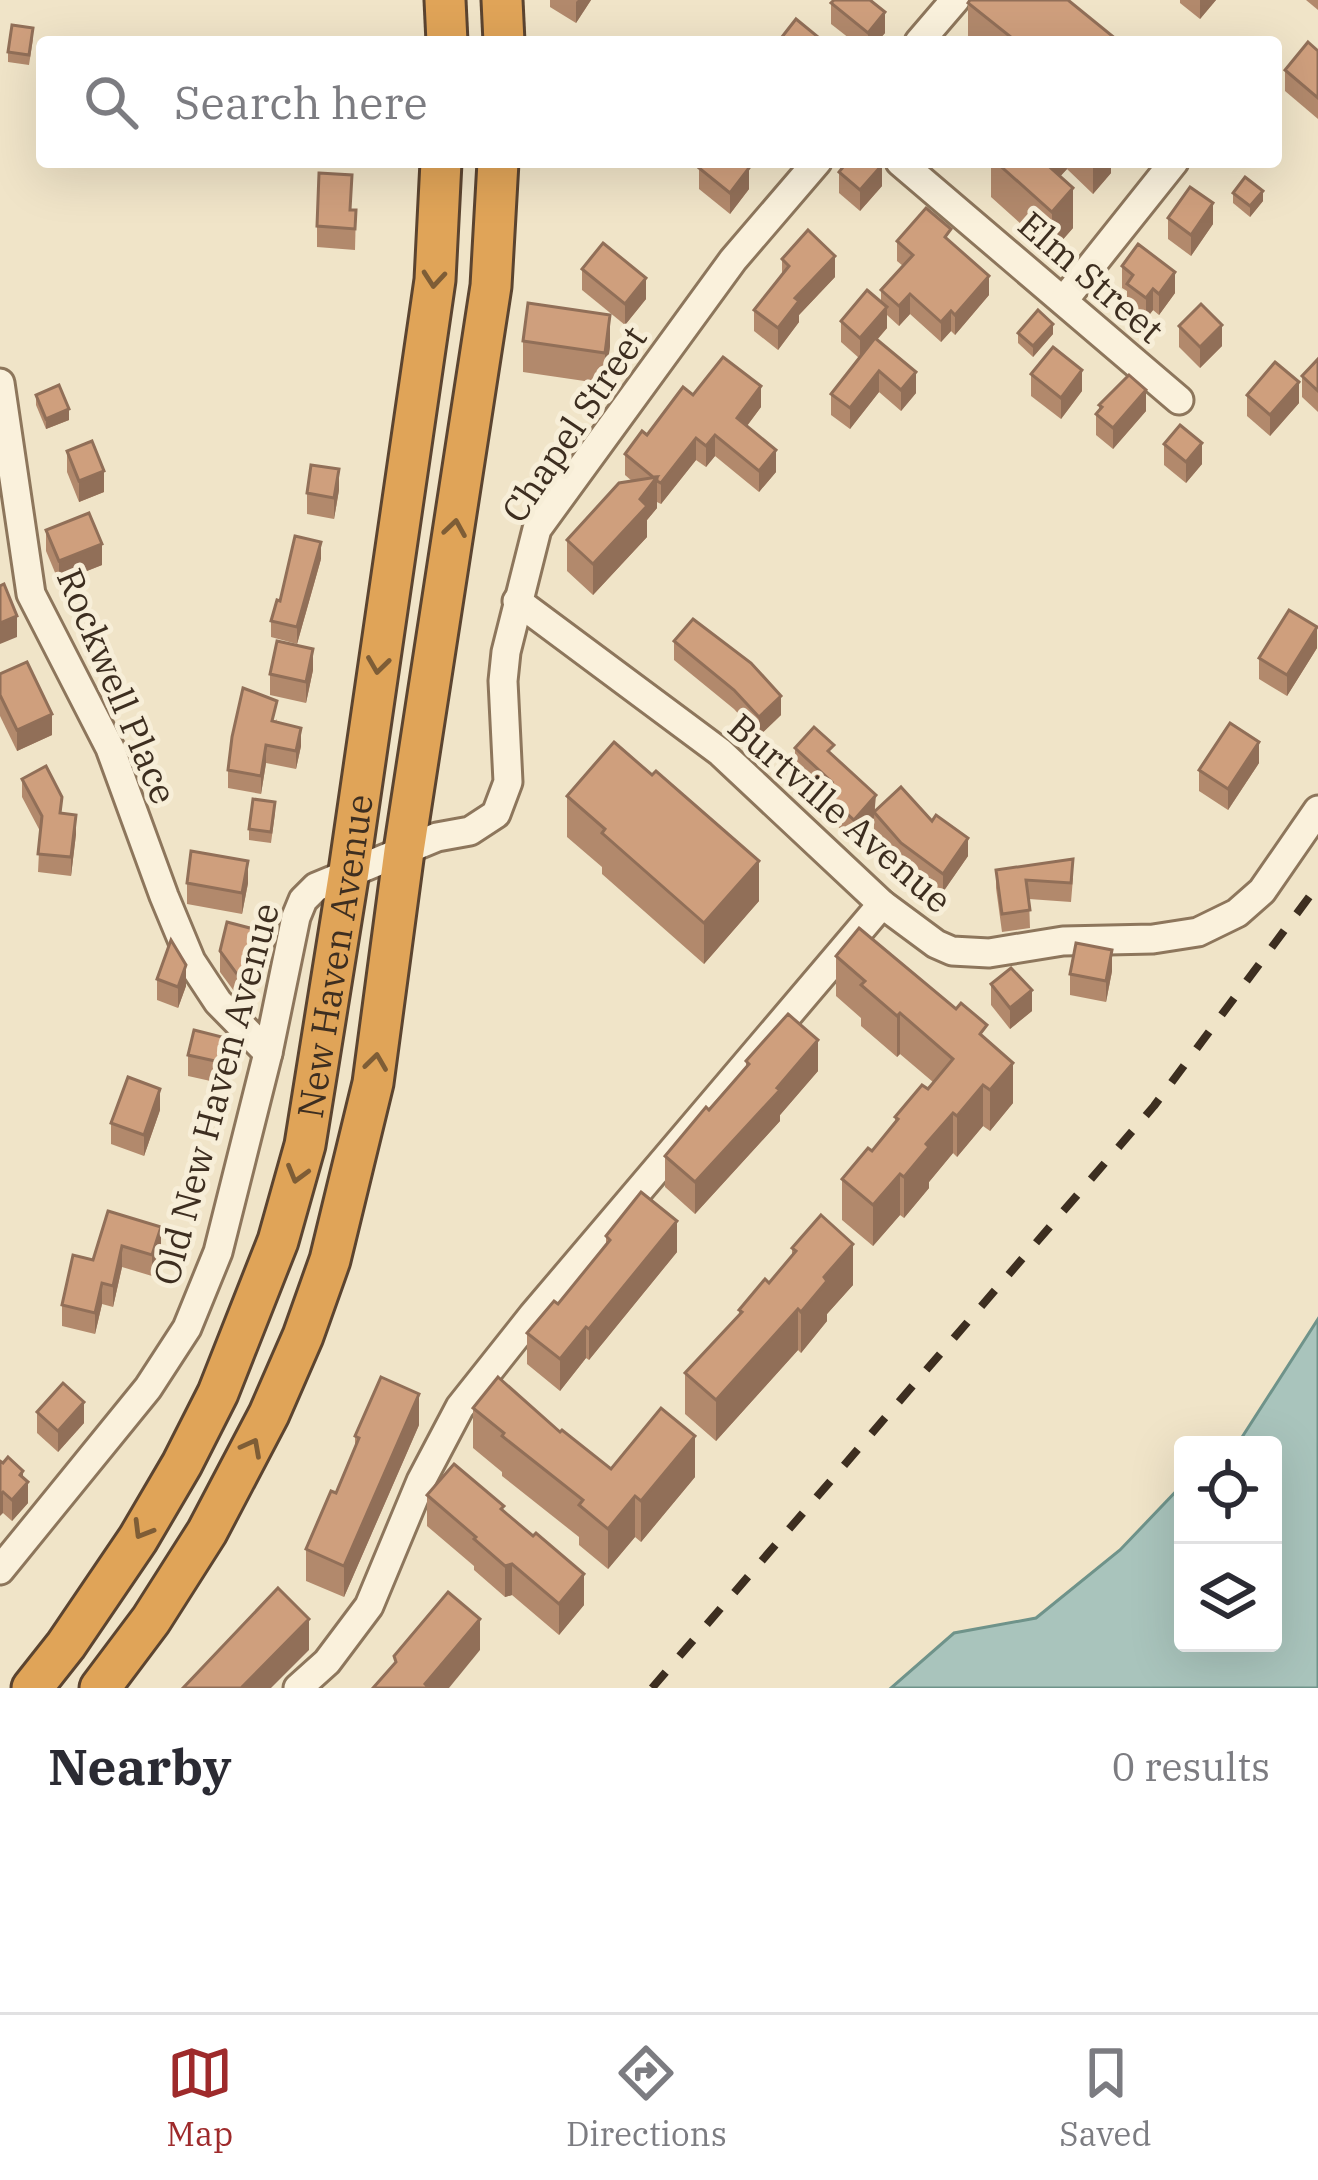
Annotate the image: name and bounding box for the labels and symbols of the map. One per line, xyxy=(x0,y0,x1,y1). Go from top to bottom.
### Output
street label: Elm Street xyxy=(1009,201,1174,353)
one-way arrow xyxy=(422,270,447,289)
street label: Chapel Street xyxy=(490,316,657,531)
one-way arrow xyxy=(441,518,467,538)
street label: Rockwell Place xyxy=(47,561,188,811)
one-way arrow xyxy=(366,655,392,674)
street label: Burtville Avenue xyxy=(719,703,962,923)
street label: New Haven Avenue xyxy=(286,791,383,1121)
street label: Old New Haven Avenue xyxy=(142,898,289,1290)
one-way arrow xyxy=(362,1052,388,1072)
one-way arrow xyxy=(286,1163,311,1184)
one-way arrow xyxy=(237,1438,260,1460)
one-way arrow xyxy=(134,1517,156,1539)

